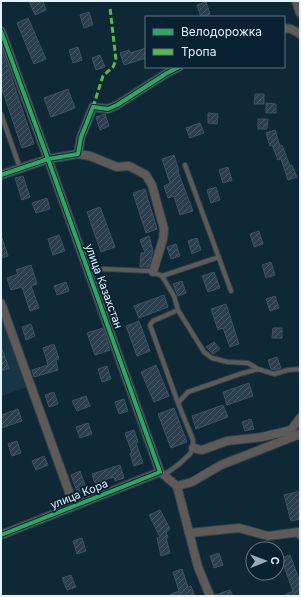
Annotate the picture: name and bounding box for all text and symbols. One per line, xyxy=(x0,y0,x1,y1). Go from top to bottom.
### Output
legend xyxy=(145,16,285,68)
text: Велодорожка xyxy=(181,24,262,39)
text: Тропа xyxy=(181,44,216,59)
street label: улица Казахстан xyxy=(82,242,126,330)
street label: улица Кора xyxy=(48,476,110,512)
north arrow xyxy=(245,541,285,581)
text: С xyxy=(268,557,282,565)

